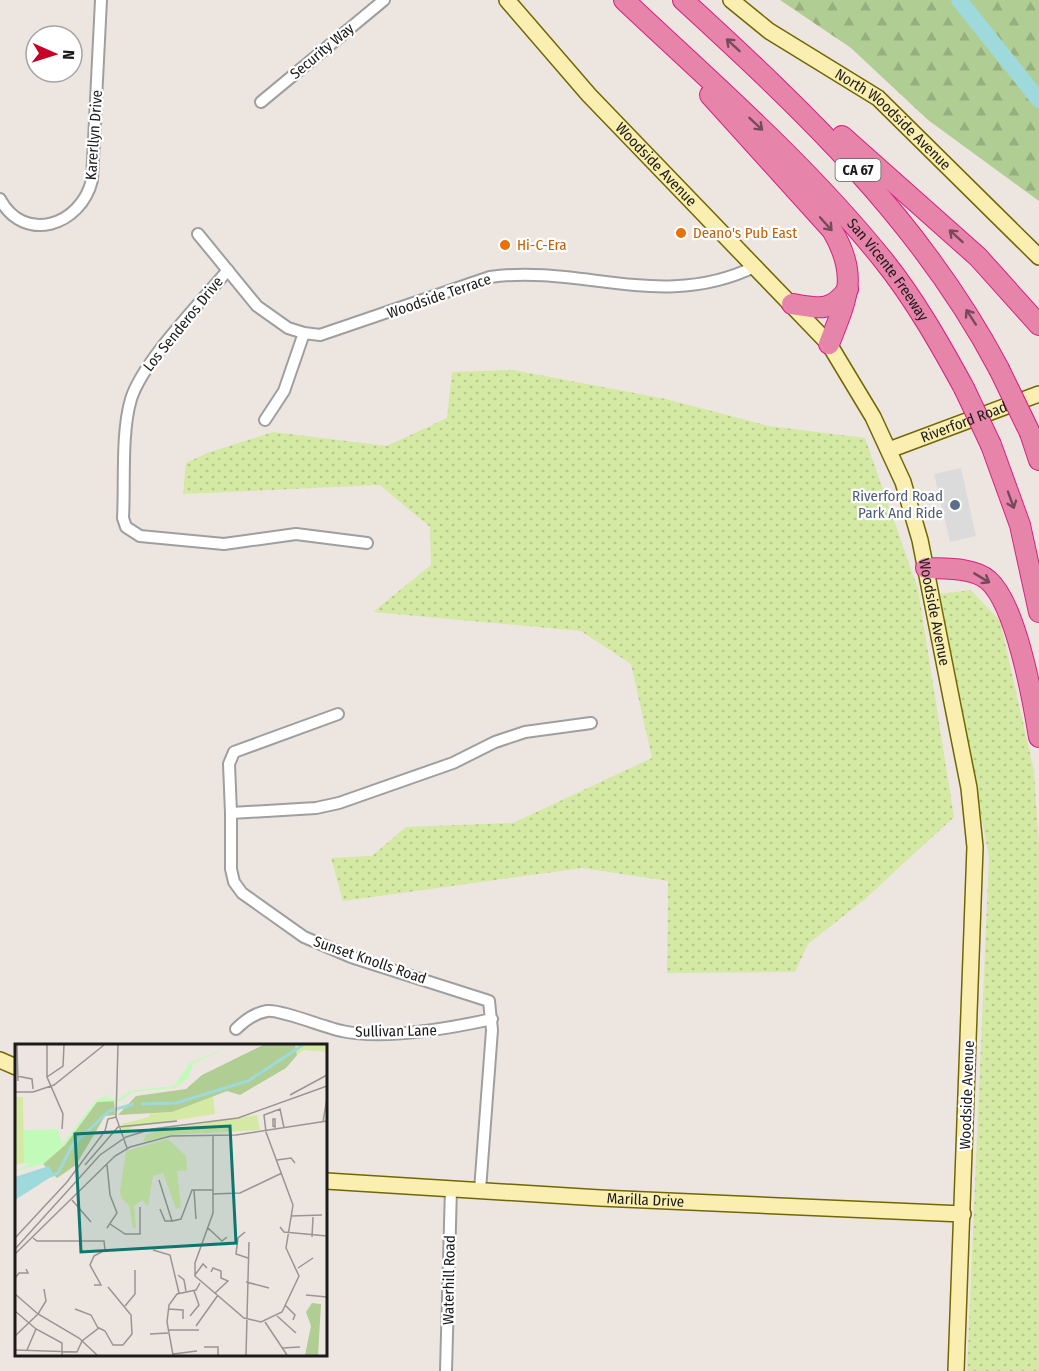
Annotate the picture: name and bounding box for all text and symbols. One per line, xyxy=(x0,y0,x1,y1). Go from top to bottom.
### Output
street label: Security Way xyxy=(286,19,358,83)
north arrow xyxy=(24,24,84,84)
one-way arrow xyxy=(725,38,740,52)
text: N xyxy=(59,49,78,60)
street label: North Woodside Avenue xyxy=(832,65,955,174)
street label: Karerllyn Drive xyxy=(82,89,106,181)
one-way arrow xyxy=(748,117,763,131)
street label: Woodside Avenue xyxy=(612,119,700,210)
road number: CA 67 xyxy=(836,159,880,181)
street label: San Vicente Freeway xyxy=(843,215,932,324)
one-way arrow xyxy=(819,216,833,231)
place label: Deano's Pub East xyxy=(693,224,797,242)
marker: Deano's Pub East xyxy=(674,226,688,240)
one-way arrow xyxy=(949,229,964,243)
place label: Hi-C-Era xyxy=(517,236,567,254)
marker: Hi-C-Era xyxy=(498,238,512,252)
street label: Woodside Terrace xyxy=(385,270,493,322)
street label: Los Senderos Drive xyxy=(139,273,227,375)
one-way arrow xyxy=(965,309,978,326)
street label: Riverford Road xyxy=(918,398,1010,446)
place label: Riverford Road Park And Ride xyxy=(852,487,943,522)
one-way arrow xyxy=(1006,490,1017,509)
marker: Riverford Road Park And Ride xyxy=(948,498,962,512)
street label: Woodside Avenue xyxy=(915,557,954,667)
one-way arrow xyxy=(973,572,990,584)
street label: Sunset Knolls Road xyxy=(311,932,429,988)
street label: Sullivan Lane xyxy=(355,1021,437,1041)
street label: Woodside Avenue xyxy=(956,1040,978,1150)
inset map xyxy=(15,1044,327,1356)
street label: Marilla Drive xyxy=(606,1189,685,1211)
street label: Waterhill Road xyxy=(439,1235,459,1325)

